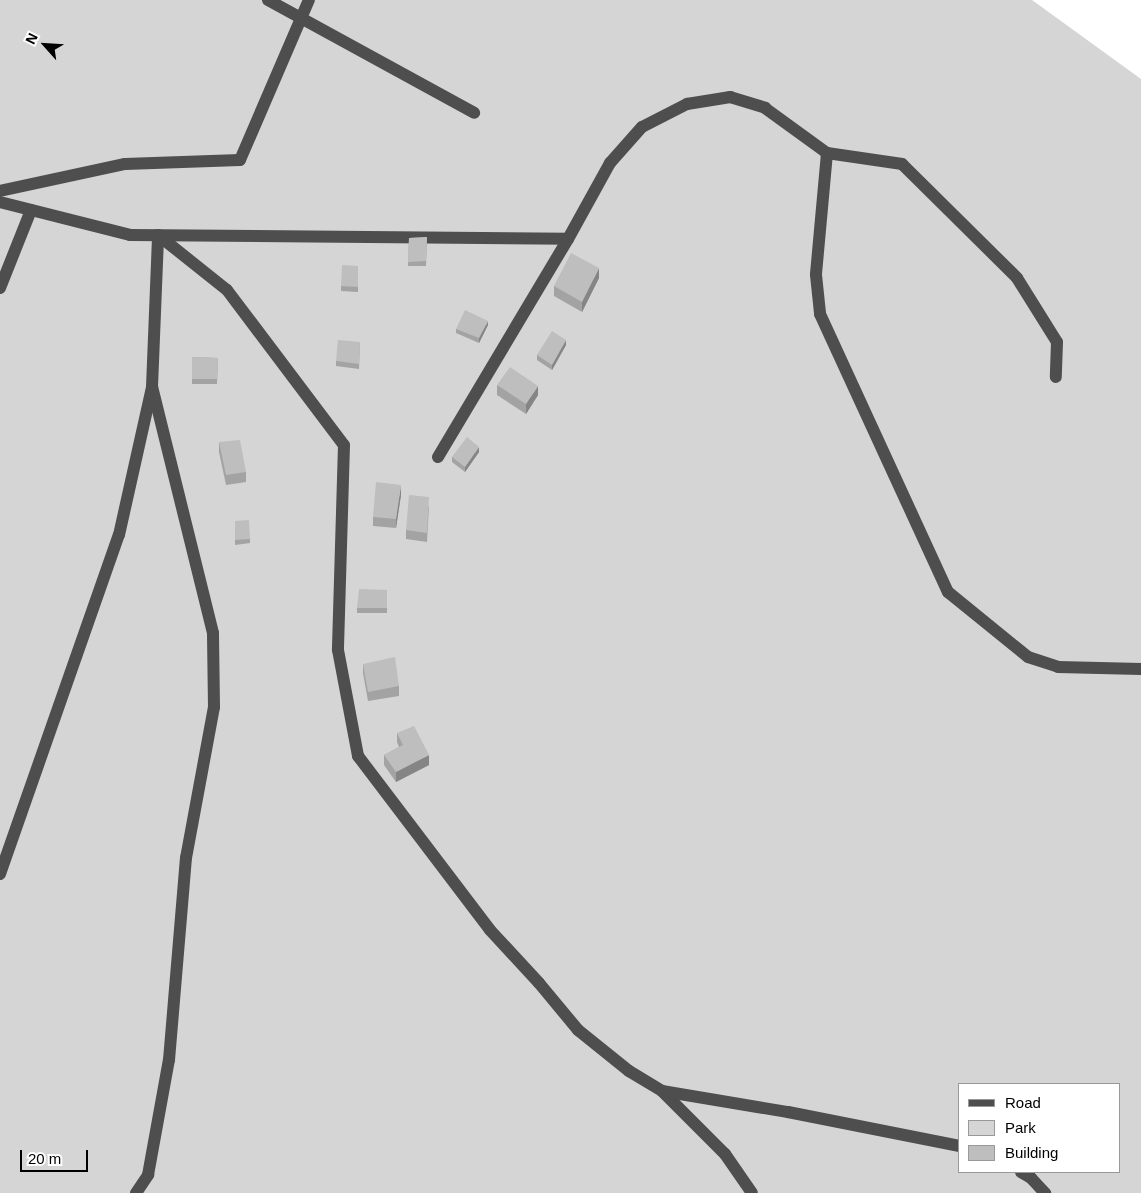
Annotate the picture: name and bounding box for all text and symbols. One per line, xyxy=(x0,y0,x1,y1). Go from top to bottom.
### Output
north arrow xyxy=(20,20,70,70)
text: N xyxy=(22,30,41,46)
legend xyxy=(958,1083,1121,1173)
text: Road xyxy=(1005,1094,1041,1111)
text: Park xyxy=(1005,1119,1036,1136)
scale bar xyxy=(22,1140,90,1172)
text: Building xyxy=(1005,1144,1058,1161)
text: 20 m xyxy=(28,1150,61,1167)

